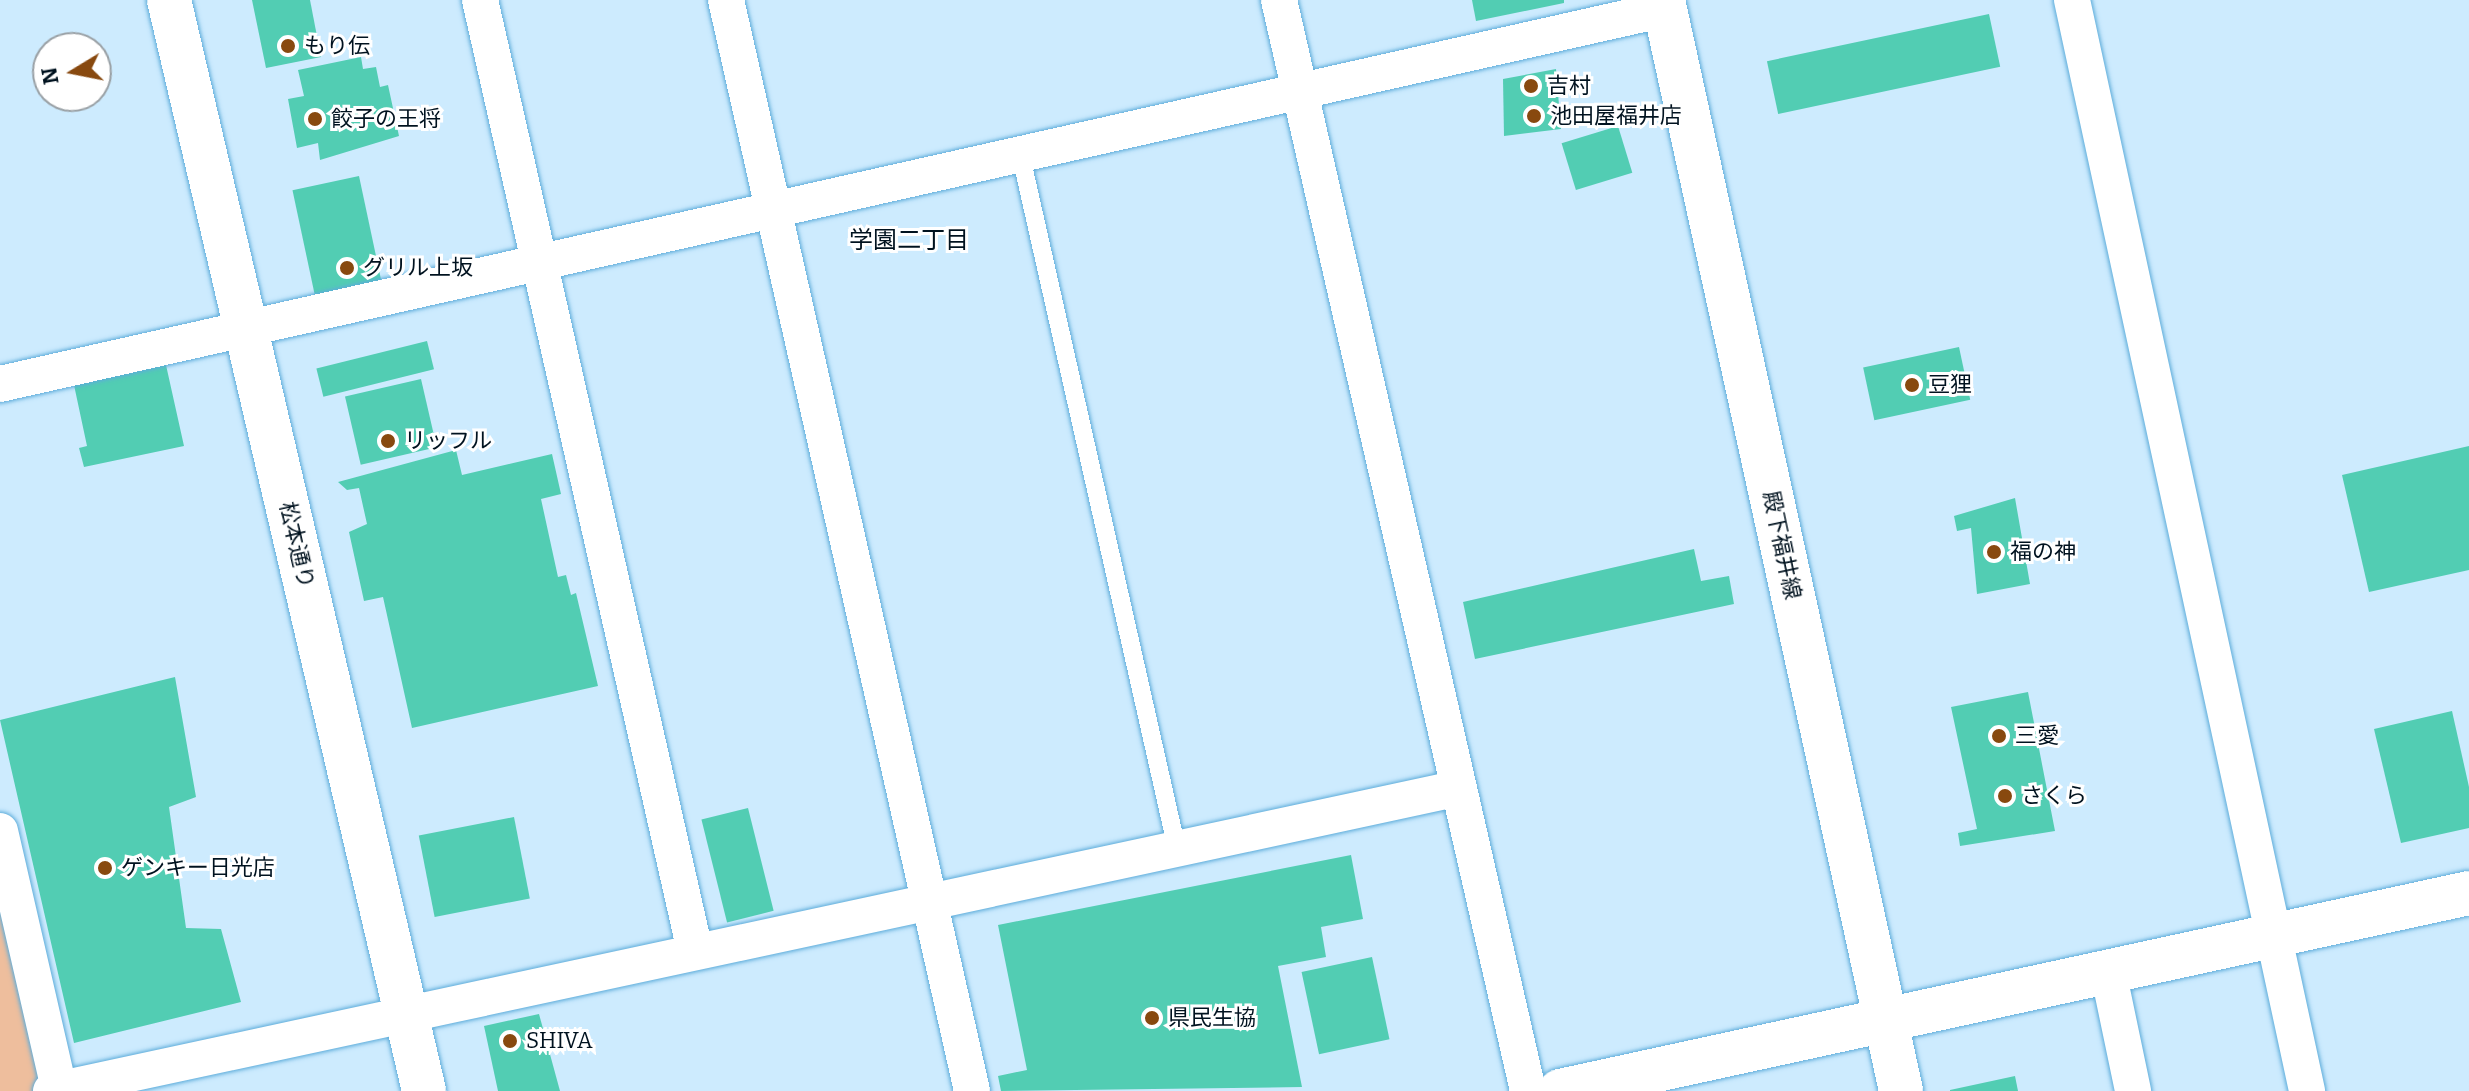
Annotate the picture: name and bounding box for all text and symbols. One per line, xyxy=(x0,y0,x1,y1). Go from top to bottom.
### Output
north arrow xyxy=(32,32,112,112)
place label: もり伝 xyxy=(304,33,370,59)
marker: もり伝 xyxy=(279,37,297,55)
text: N xyxy=(35,65,65,87)
place label: 吉村 xyxy=(1547,73,1591,99)
marker: 吉村 xyxy=(1522,77,1540,95)
place label: 池田屋福井店 xyxy=(1550,103,1682,129)
place label: 餃子の王将 xyxy=(331,106,441,132)
marker: 池田屋福井店 xyxy=(1525,107,1543,125)
marker: 餃子の王将 xyxy=(306,110,324,128)
district label: 学園二丁目 xyxy=(849,227,969,255)
place label: グリル上坂 xyxy=(363,255,473,281)
marker: グリル上坂 xyxy=(338,259,356,277)
place label: 豆狸 xyxy=(1928,372,1972,398)
marker: 豆狸 xyxy=(1903,376,1921,394)
place label: リッフル xyxy=(404,428,492,454)
marker: リッフル xyxy=(379,432,397,450)
street label: 殿下福井線 xyxy=(1758,488,1806,602)
street label: 松本通り xyxy=(274,499,320,591)
place label: 福の神 xyxy=(2010,539,2076,565)
marker: 福の神 xyxy=(1985,543,2003,561)
place label: 三愛 xyxy=(2015,723,2059,749)
marker: 三愛 xyxy=(1990,727,2008,745)
place label: さくら xyxy=(2021,783,2087,809)
marker: さくら xyxy=(1996,787,2014,805)
place label: ゲンキー日光店 xyxy=(121,855,275,881)
marker: ゲンキー日光店 xyxy=(96,859,114,877)
place label: 県民生協 xyxy=(1168,1005,1256,1031)
marker: 県民生協 xyxy=(1143,1009,1161,1027)
place label: SHIVA xyxy=(526,1028,592,1054)
marker: SHIVA xyxy=(501,1032,519,1050)

